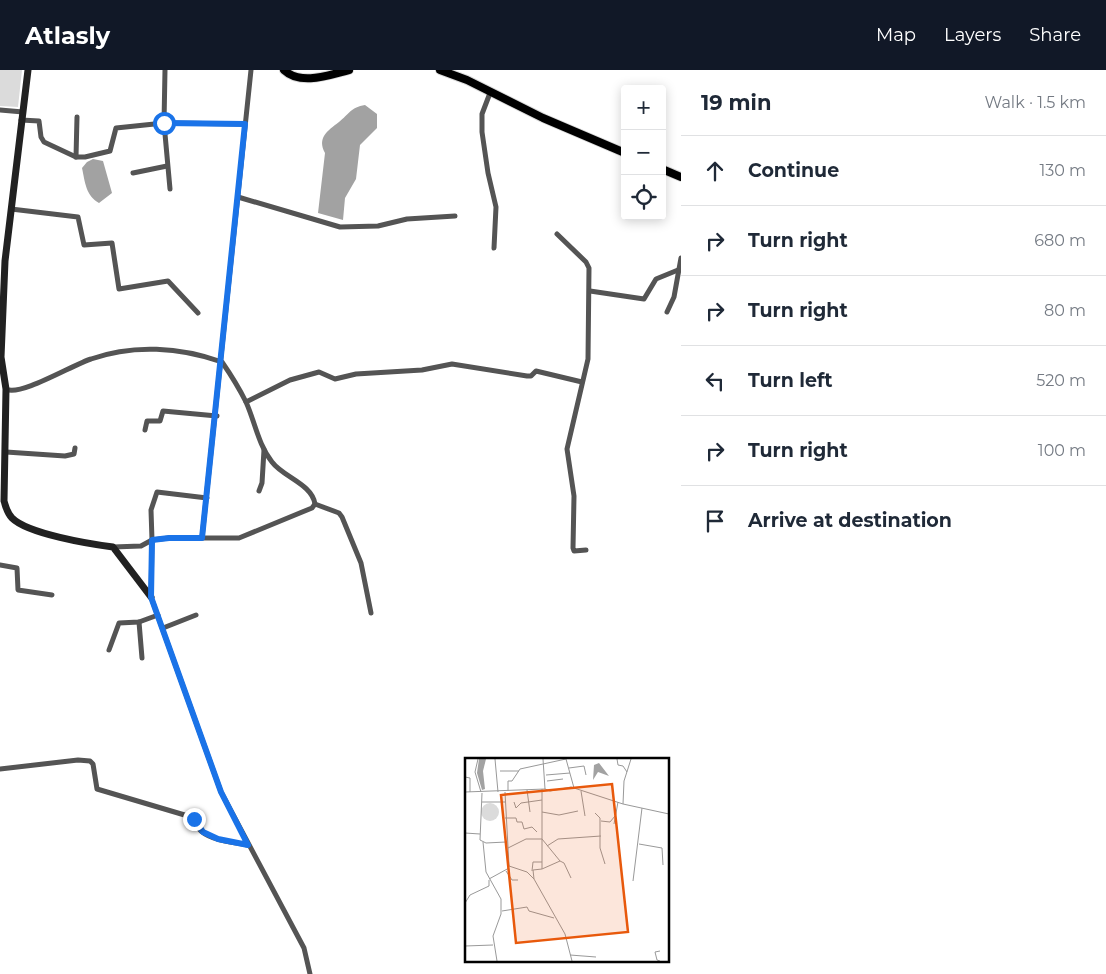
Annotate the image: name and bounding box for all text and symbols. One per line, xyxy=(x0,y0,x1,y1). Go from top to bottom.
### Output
text: Atlasly xyxy=(25,21,110,50)
text: Map xyxy=(876,24,916,46)
text: Layers xyxy=(944,24,1001,46)
text: Share xyxy=(1029,24,1081,46)
map controls xyxy=(621,85,666,220)
button: + xyxy=(621,85,666,130)
text: 19 min xyxy=(701,90,771,115)
text: Walk · 1.5 km xyxy=(985,93,1086,112)
route start xyxy=(153,112,176,135)
button: − xyxy=(621,130,666,175)
icon: ahead xyxy=(701,157,729,185)
text: Continue xyxy=(748,159,839,182)
text: 130 m xyxy=(1039,161,1086,180)
button: locate xyxy=(621,175,666,220)
icon: right xyxy=(701,227,729,255)
text: Turn right xyxy=(748,229,848,252)
text: 680 m xyxy=(1034,231,1086,250)
icon: right xyxy=(701,297,729,325)
text: Turn right xyxy=(748,299,848,322)
text: 80 m xyxy=(1044,301,1086,320)
icon: left xyxy=(701,367,729,395)
text: Turn left xyxy=(748,369,833,392)
text: 520 m xyxy=(1036,371,1086,390)
icon: right xyxy=(701,437,729,465)
text: Turn right xyxy=(748,439,848,462)
text: 100 m xyxy=(1038,441,1086,460)
icon: arrive xyxy=(701,507,729,535)
text: Arrive at destination xyxy=(748,509,952,532)
inset map xyxy=(465,758,668,962)
route end xyxy=(183,808,206,831)

